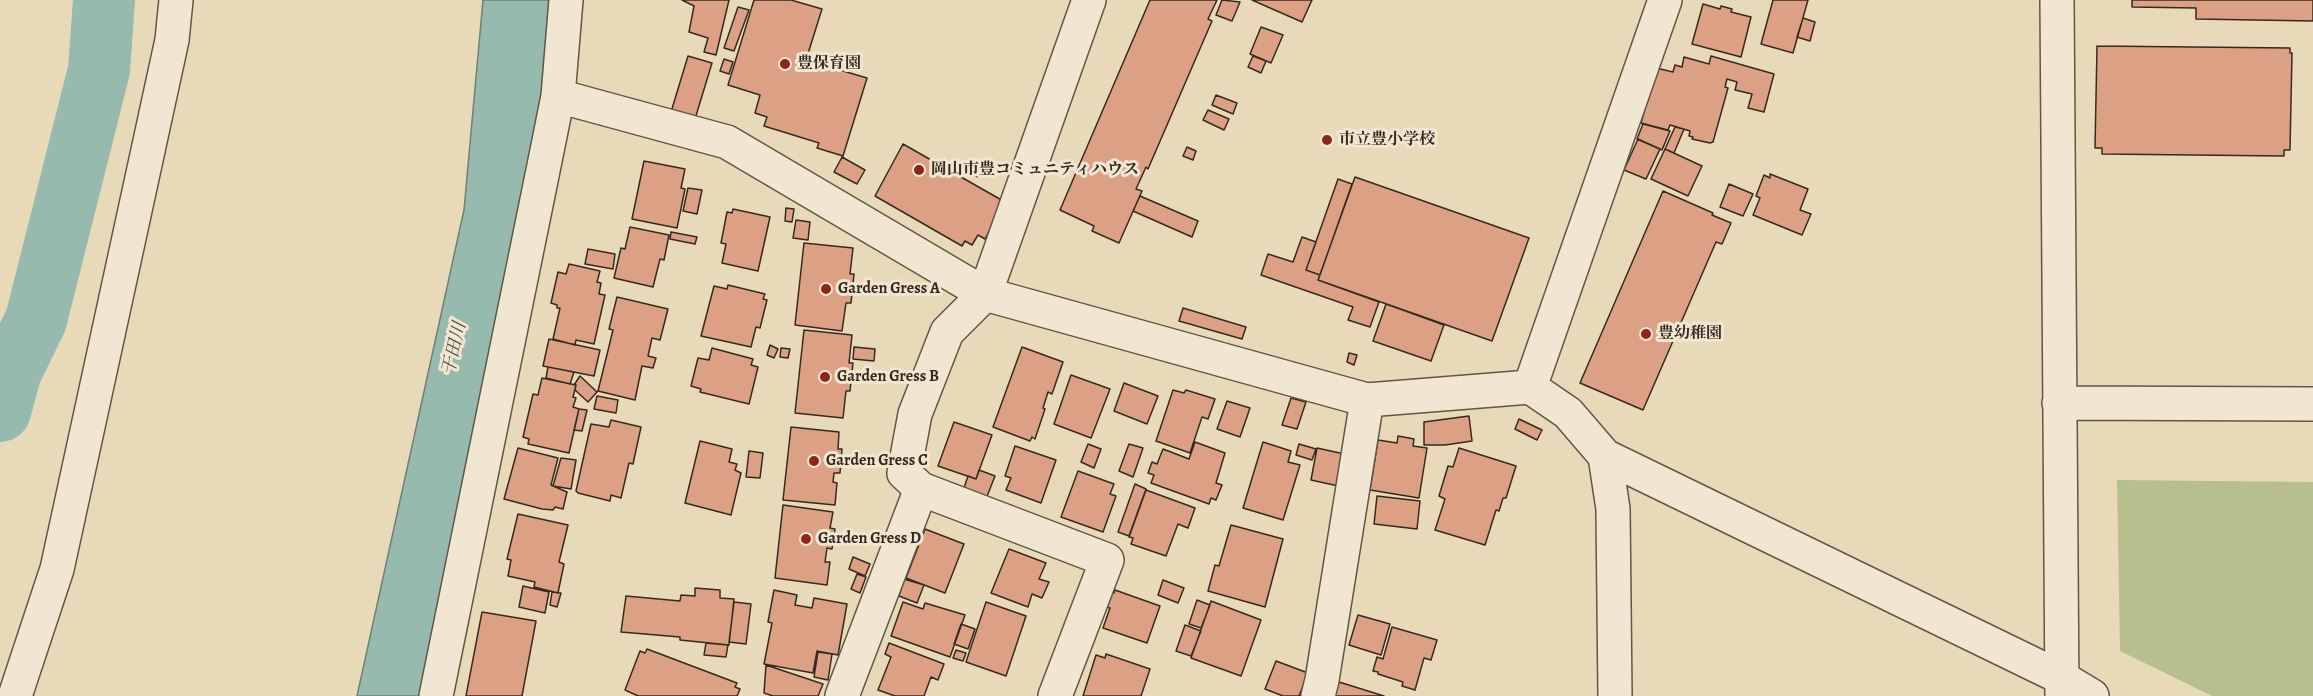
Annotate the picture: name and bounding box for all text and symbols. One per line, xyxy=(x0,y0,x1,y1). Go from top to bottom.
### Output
place label: 豊保育園 xyxy=(797,54,861,74)
marker: 豊保育園 xyxy=(778,57,792,71)
place label: 市立豊小学校 xyxy=(1339,130,1435,150)
marker: 市立豊小学校 xyxy=(1320,133,1334,147)
place label: 岡山市豊コミュニティハウス xyxy=(931,160,1139,180)
marker: 岡山市豊コミュニティハウス xyxy=(912,163,926,177)
place label: Garden Gress A xyxy=(838,279,940,299)
marker: Garden Gress A xyxy=(819,282,833,296)
water label: 干田川 xyxy=(438,320,472,378)
place label: 豊幼稚園 xyxy=(1658,324,1722,344)
marker: 豊幼稚園 xyxy=(1639,327,1653,341)
place label: Garden Gress B xyxy=(837,367,939,387)
marker: Garden Gress B xyxy=(818,370,832,384)
place label: Garden Gress C xyxy=(826,451,928,471)
marker: Garden Gress C xyxy=(807,454,821,468)
place label: Garden Gress D xyxy=(818,529,921,549)
marker: Garden Gress D xyxy=(799,532,813,546)

